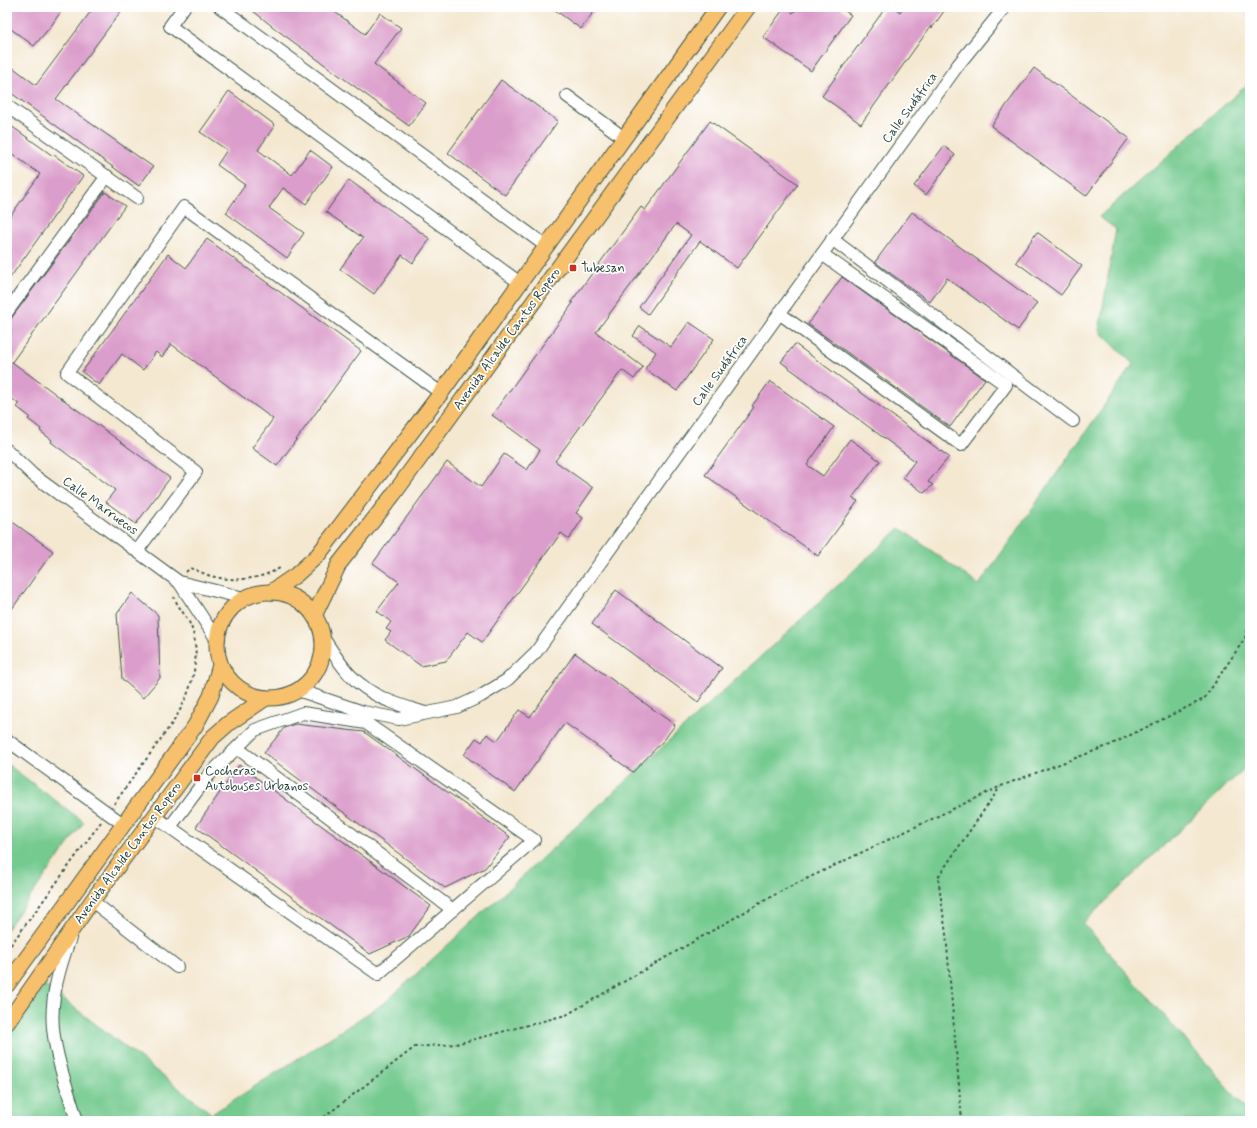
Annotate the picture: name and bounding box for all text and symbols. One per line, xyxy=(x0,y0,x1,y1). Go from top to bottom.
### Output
street label: Calle Sudáfrica xyxy=(878,69,942,147)
place label: Tubesan xyxy=(581,260,625,277)
marker: Tubesan xyxy=(568,263,578,273)
street label: Avenida Alcalde Cantos Ropero xyxy=(450,265,564,413)
street label: Calle Sudáfrica xyxy=(688,332,752,410)
street label: Calle Marruecos xyxy=(59,473,141,539)
place label: Cocheras Autobuses Urbanos xyxy=(205,763,309,795)
marker: Cocheras Autobuses Urbanos xyxy=(192,773,202,783)
street label: Avenida Alcalde Cantos Ropero xyxy=(71,779,185,927)

